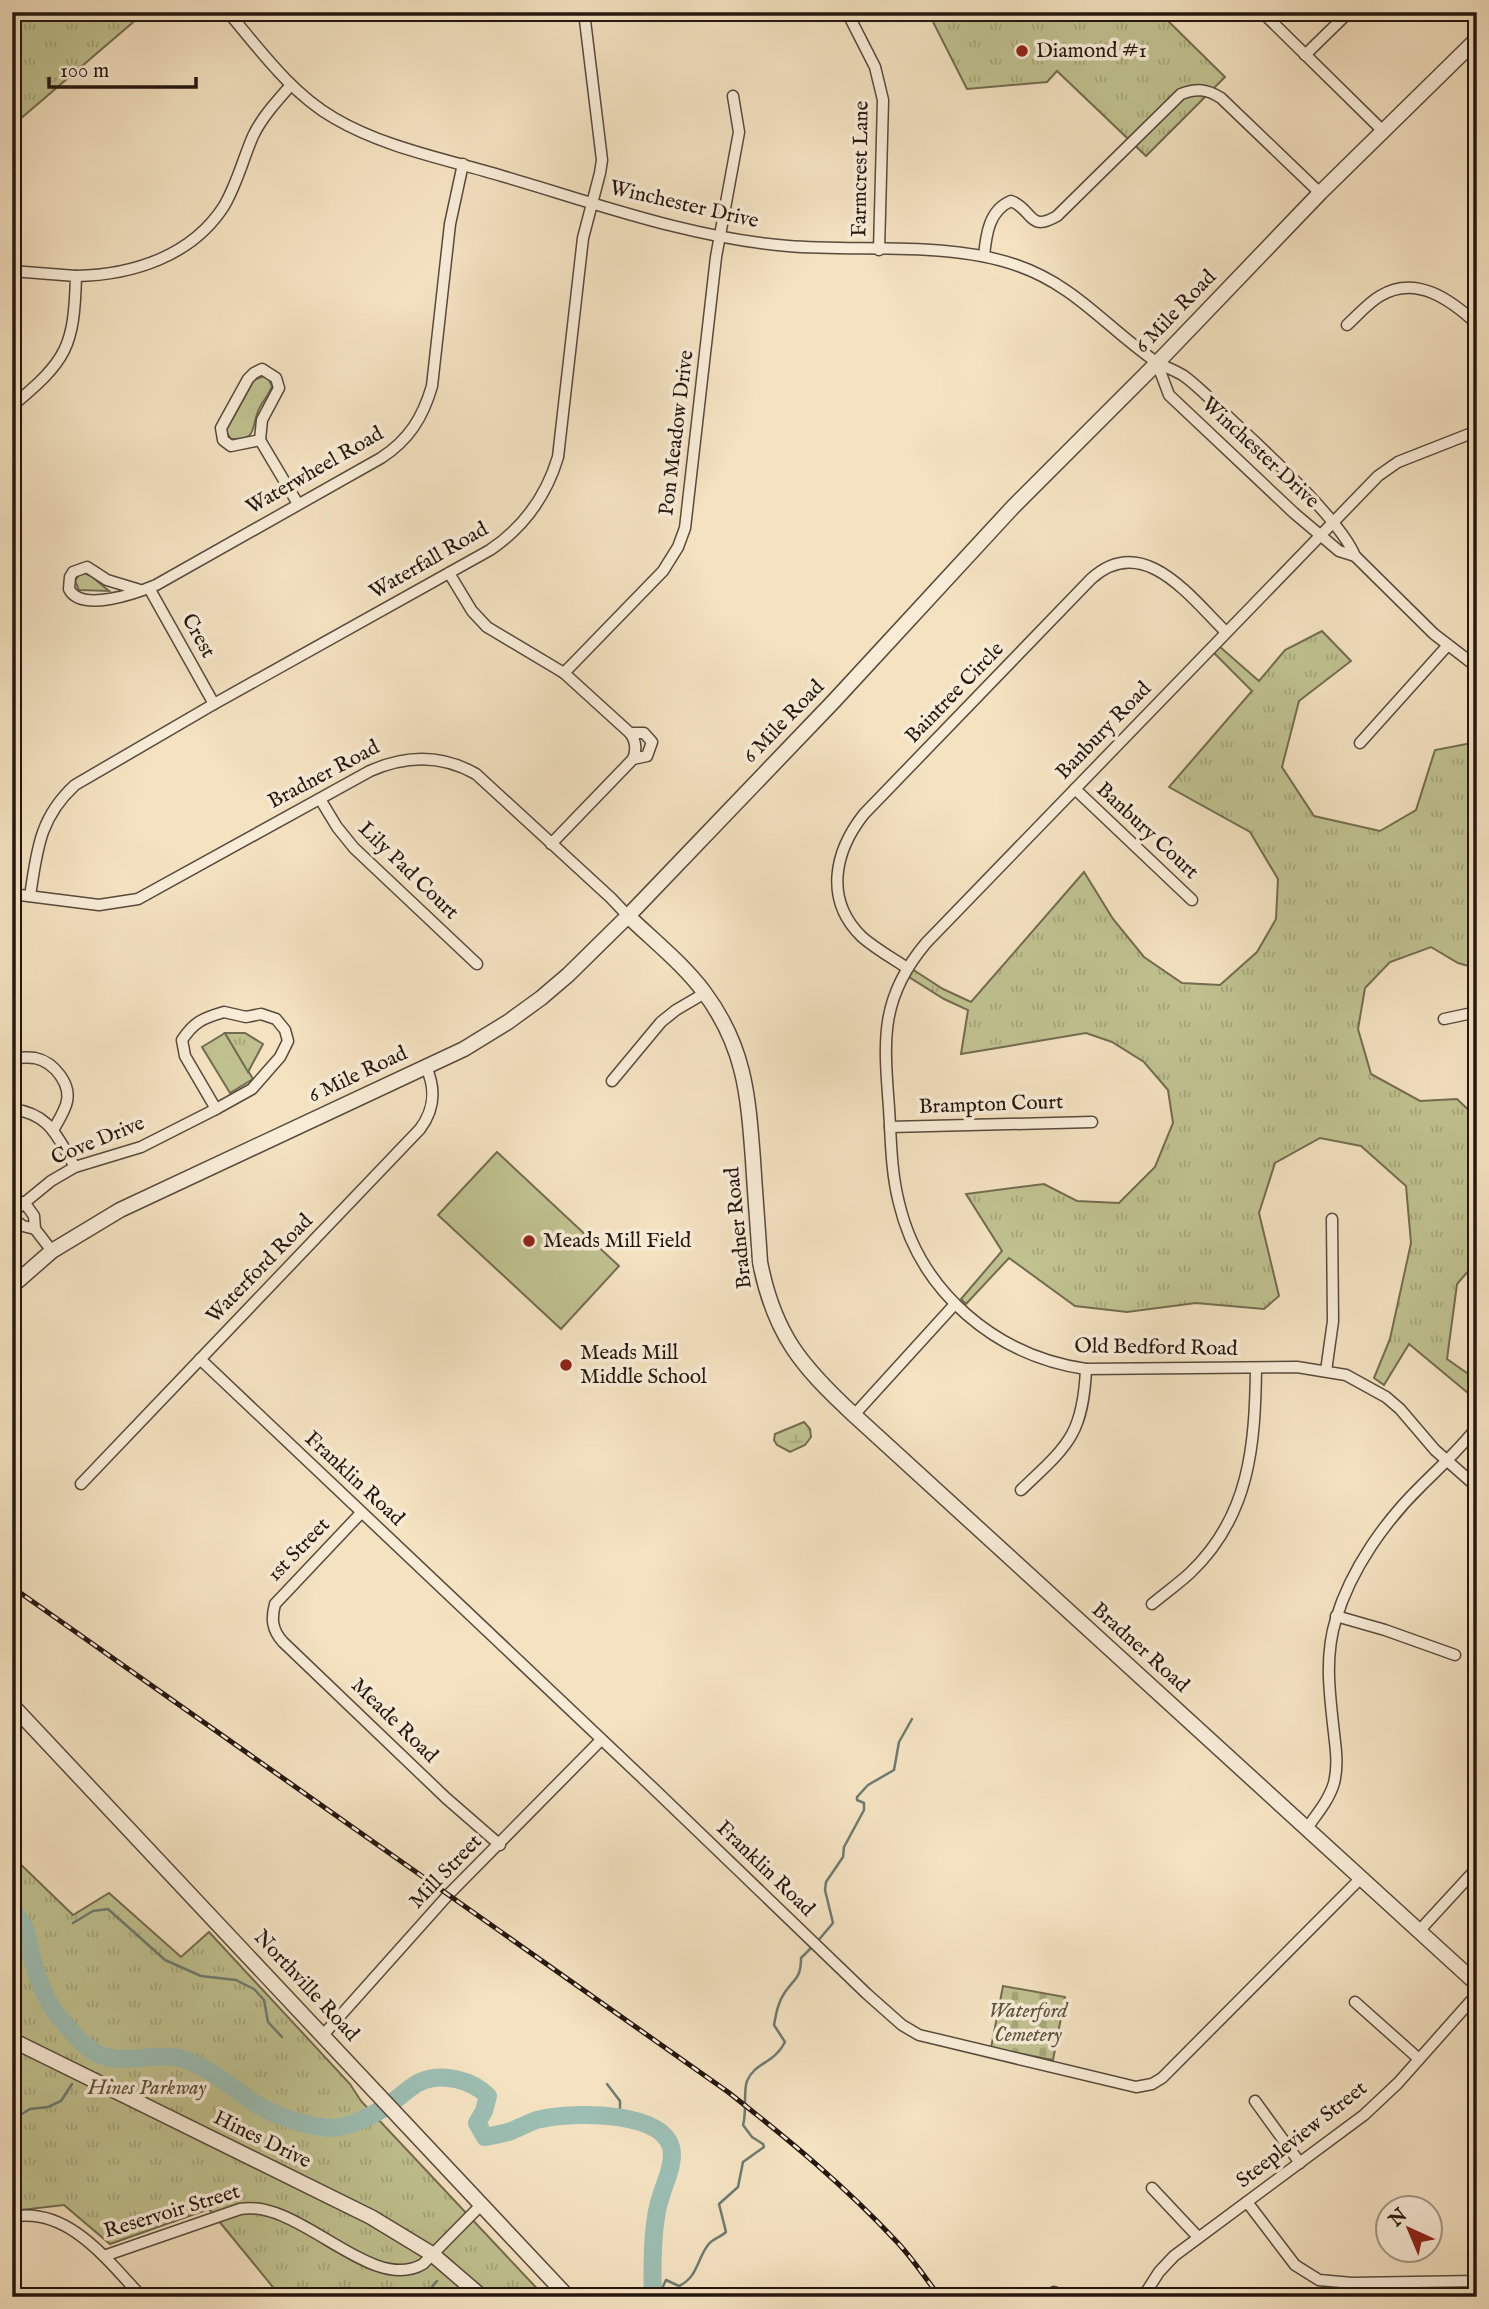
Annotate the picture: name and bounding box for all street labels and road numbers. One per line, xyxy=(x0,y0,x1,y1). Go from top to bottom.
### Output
street label: Farmcrest Lane xyxy=(846,100,876,237)
street label: Winchester Drive xyxy=(607,175,761,235)
street label: 6 Mile Road xyxy=(1129,264,1223,360)
street label: Pon Meadow Drive xyxy=(653,348,701,517)
street label: Winchester Drive xyxy=(1195,391,1325,515)
street label: Waterwheel Road xyxy=(241,420,389,521)
street label: Waterfall Road xyxy=(365,516,494,606)
street label: Crest xyxy=(175,609,221,663)
street label: Baintree Circle xyxy=(900,636,1010,750)
street label: 6 Mile Road xyxy=(737,674,831,770)
street label: Banbury Road xyxy=(1050,676,1158,786)
street label: Bradner Road xyxy=(264,734,385,816)
street label: Banbury Court xyxy=(1090,777,1204,885)
street label: Lily Pad Court xyxy=(352,816,464,926)
street label: 6 Mile Road xyxy=(304,1040,413,1110)
street label: Brampton Court xyxy=(918,1089,1064,1121)
street label: Cove Drive xyxy=(47,1110,149,1172)
street label: Bradner Road xyxy=(719,1165,759,1290)
street label: Waterford Road xyxy=(201,1208,320,1329)
street label: Old Bedford Road xyxy=(1074,1333,1239,1363)
street label: Franklin Road xyxy=(298,1426,410,1533)
street label: 1st Street xyxy=(262,1512,336,1588)
street label: Bradner Road xyxy=(1085,1597,1195,1700)
street label: Meade Road xyxy=(345,1673,444,1770)
street label: Franklin Road xyxy=(710,1815,821,1923)
street label: Mill Street xyxy=(404,1829,488,1915)
street label: Northville Road xyxy=(247,1925,365,2048)
street label: Steepleview Street xyxy=(1231,2075,1373,2195)
street label: Hines Drive xyxy=(209,2105,316,2175)
street label: Reservoir Street xyxy=(101,2179,243,2245)

